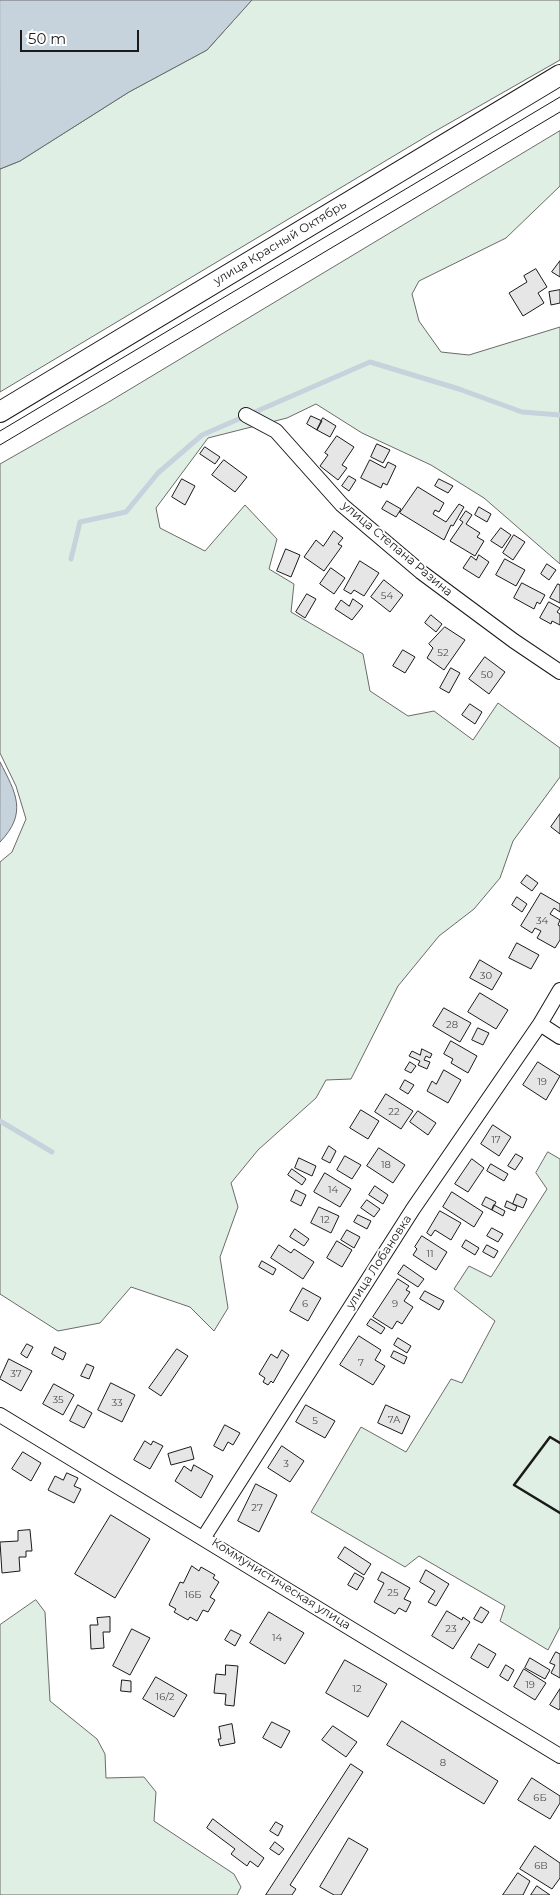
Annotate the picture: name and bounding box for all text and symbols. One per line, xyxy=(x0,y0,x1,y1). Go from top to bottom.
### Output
scale bar xyxy=(22,20,141,52)
text: 50 m xyxy=(28,29,66,48)
street label: улица Красный Октябрь xyxy=(211,198,349,288)
street label: улица Степана Разина xyxy=(339,498,455,600)
house number: 54 xyxy=(381,590,393,602)
house number: 52 xyxy=(437,647,449,659)
house number: 50 xyxy=(481,669,493,681)
house number: 34 xyxy=(536,915,548,927)
house number: 30 xyxy=(480,970,492,982)
house number: 28 xyxy=(446,1019,458,1031)
house number: 19 xyxy=(537,1076,547,1088)
house number: 22 xyxy=(388,1106,400,1118)
house number: 17 xyxy=(491,1134,501,1146)
house number: 18 xyxy=(381,1159,391,1171)
house number: 14 xyxy=(328,1184,338,1196)
street label: улица Лобановка xyxy=(343,1212,415,1312)
house number: 12 xyxy=(320,1214,330,1226)
house number: 11 xyxy=(426,1248,434,1260)
house number: 6 xyxy=(302,1298,308,1310)
house number: 9 xyxy=(392,1298,398,1310)
house number: 7 xyxy=(358,1357,364,1369)
house number: 37 xyxy=(10,1368,22,1380)
house number: 35 xyxy=(52,1394,64,1406)
house number: 33 xyxy=(111,1397,123,1409)
house number: 7А xyxy=(388,1414,400,1426)
house number: 5 xyxy=(312,1415,318,1427)
house number: 3 xyxy=(283,1458,289,1470)
house number: 27 xyxy=(251,1502,263,1514)
street label: Коммунистическая улица xyxy=(209,1535,353,1633)
house number: 25 xyxy=(387,1587,399,1599)
house number: 16Б xyxy=(185,1589,201,1601)
house number: 23 xyxy=(445,1623,457,1635)
house number: 14 xyxy=(272,1632,282,1644)
house number: 19 xyxy=(525,1679,535,1691)
house number: 12 xyxy=(352,1683,362,1695)
house number: 16/2 xyxy=(156,1691,174,1703)
house number: 8 xyxy=(440,1757,446,1769)
house number: 6Б xyxy=(533,1792,547,1804)
house number: 6В xyxy=(534,1860,548,1872)

